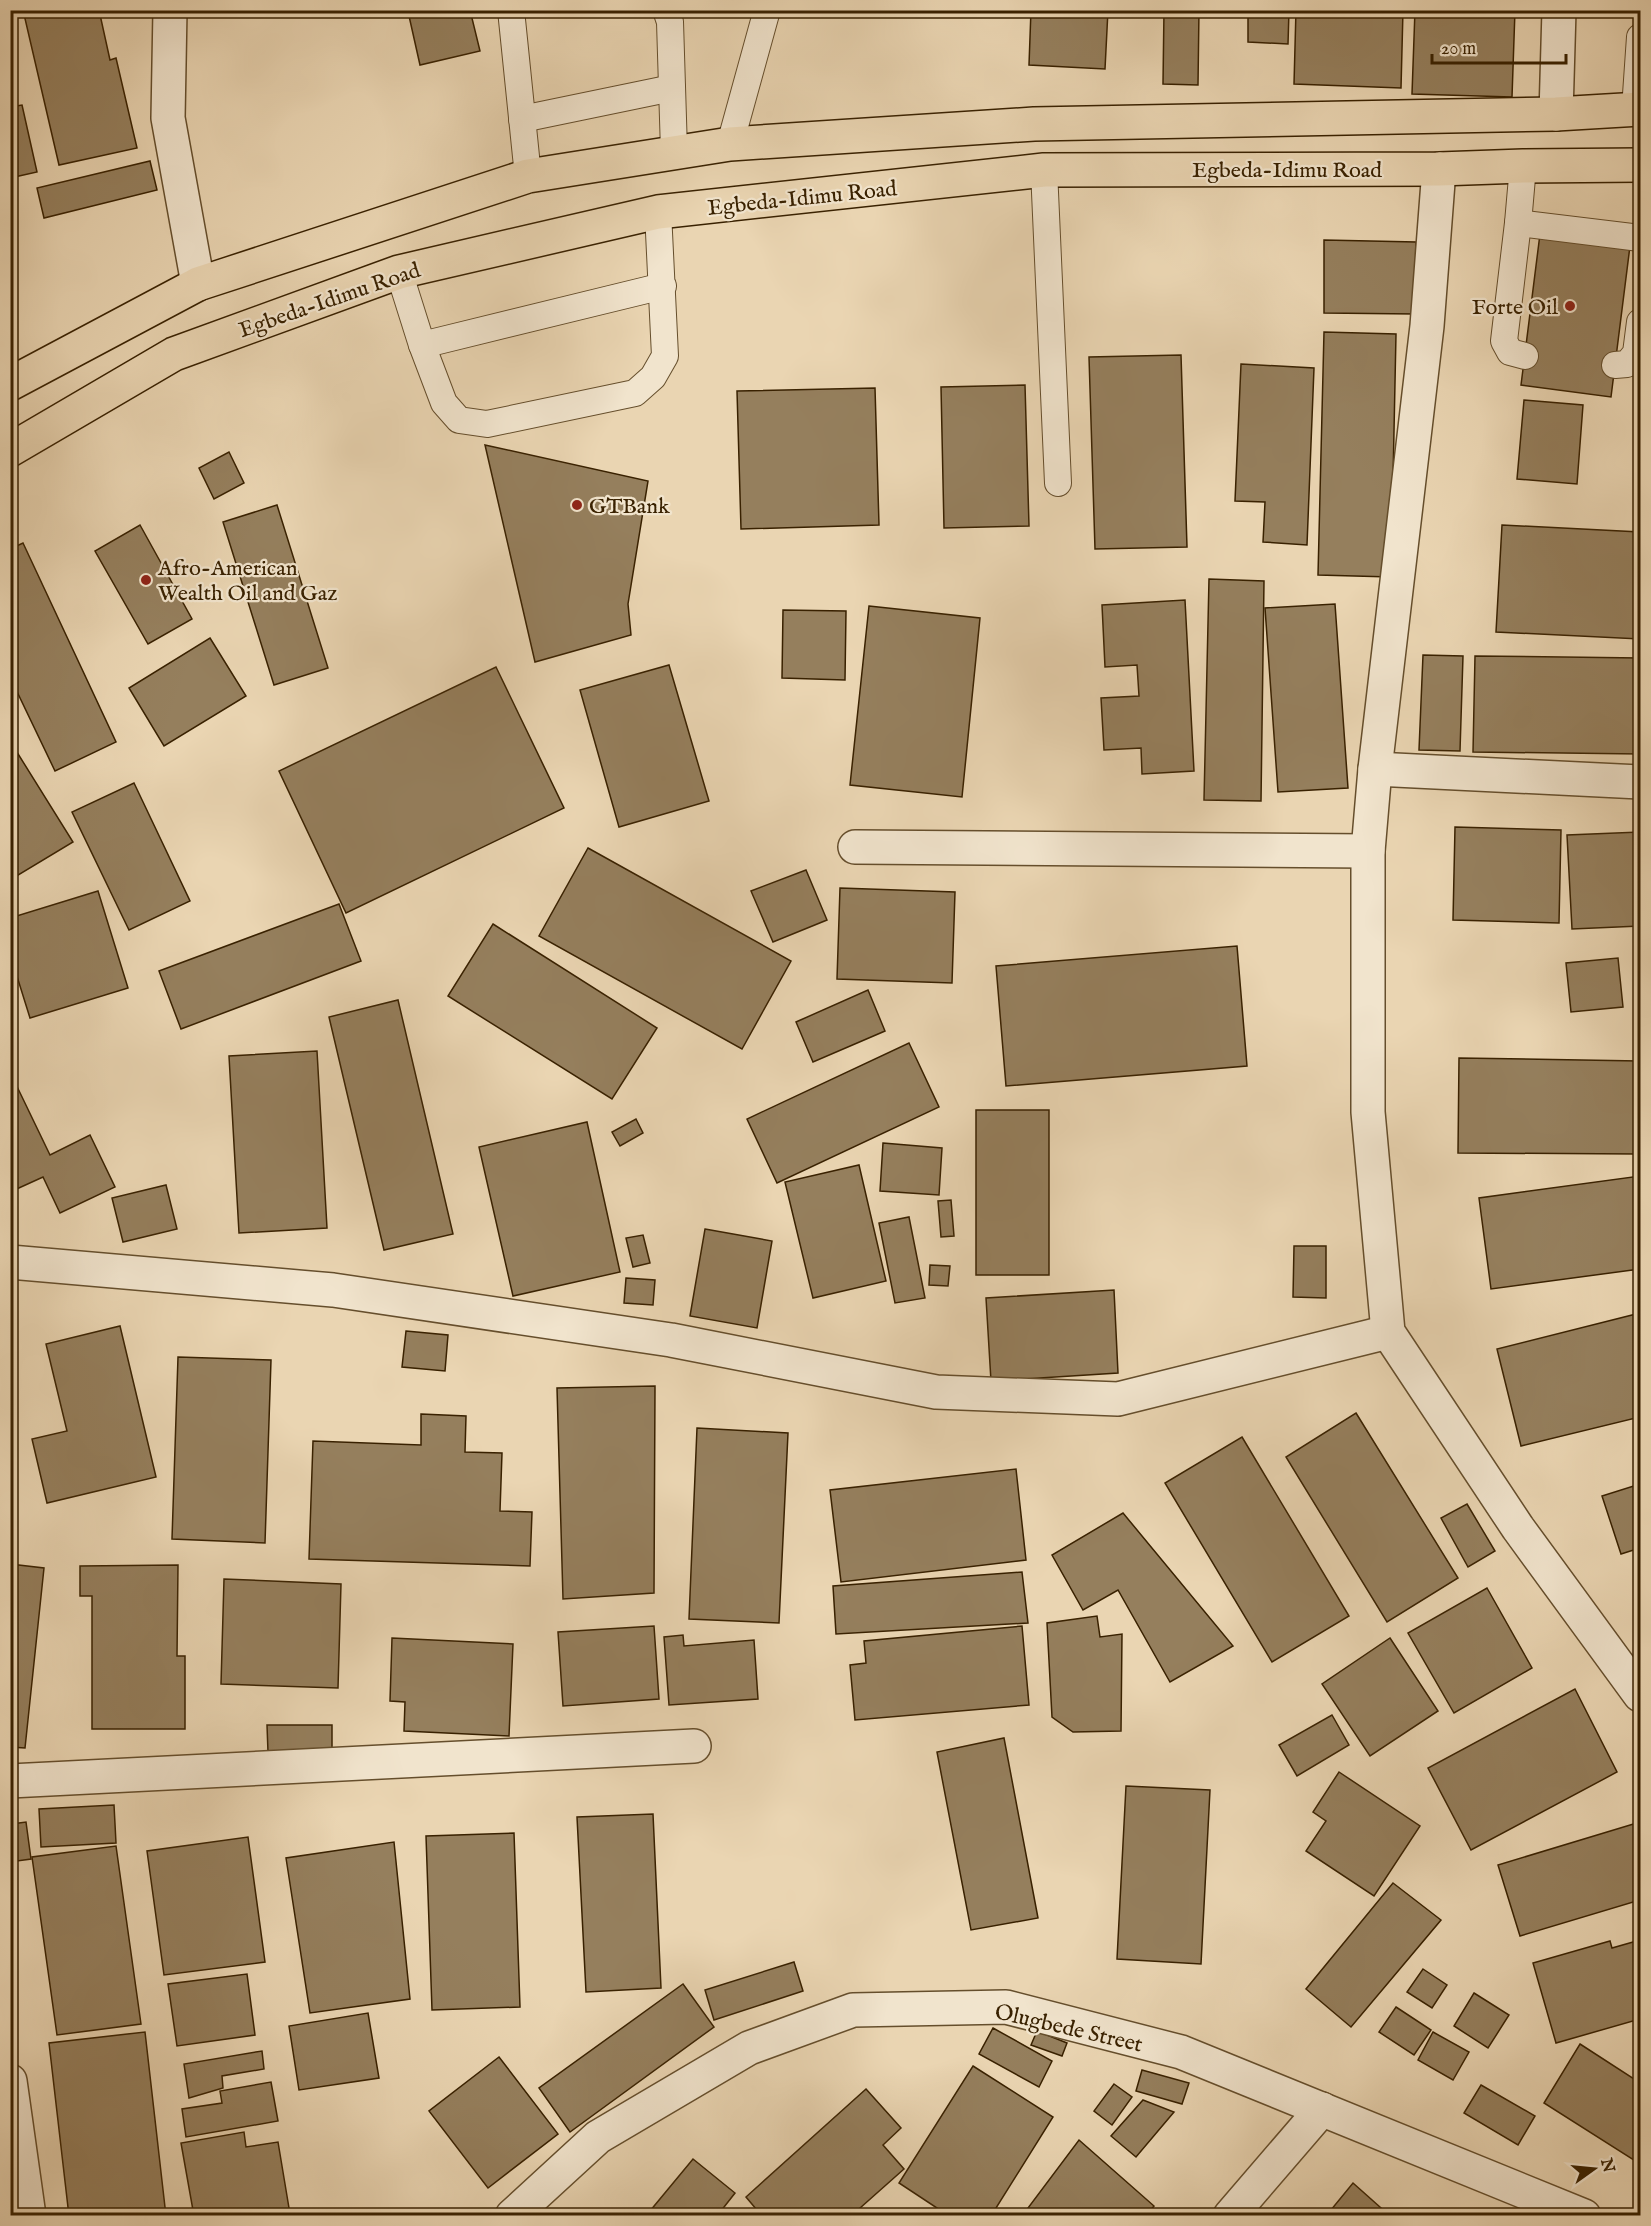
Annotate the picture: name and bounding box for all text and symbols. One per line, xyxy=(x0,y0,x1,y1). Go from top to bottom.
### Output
scale bar xyxy=(1432,27,1566,65)
text: 20 m xyxy=(1441,38,1476,61)
street label: Egbeda-Idimu Road xyxy=(1192,157,1382,185)
street label: Egbeda-Idimu Road xyxy=(706,175,898,223)
street label: Egbeda-Idimu Road xyxy=(235,257,424,345)
place label: Forte Oil xyxy=(1472,294,1558,322)
marker: Forte Oil xyxy=(1563,299,1577,313)
place label: GTBank xyxy=(589,493,670,521)
marker: GTBank xyxy=(570,498,584,512)
place label: Afro-American Wealth Oil and Gaz xyxy=(157,555,337,608)
marker: Afro-American Wealth Oil and Gaz xyxy=(139,573,153,587)
street label: Olugbede Street xyxy=(992,1998,1146,2060)
north arrow xyxy=(1564,2139,1624,2199)
text: N xyxy=(1595,2155,1618,2175)

